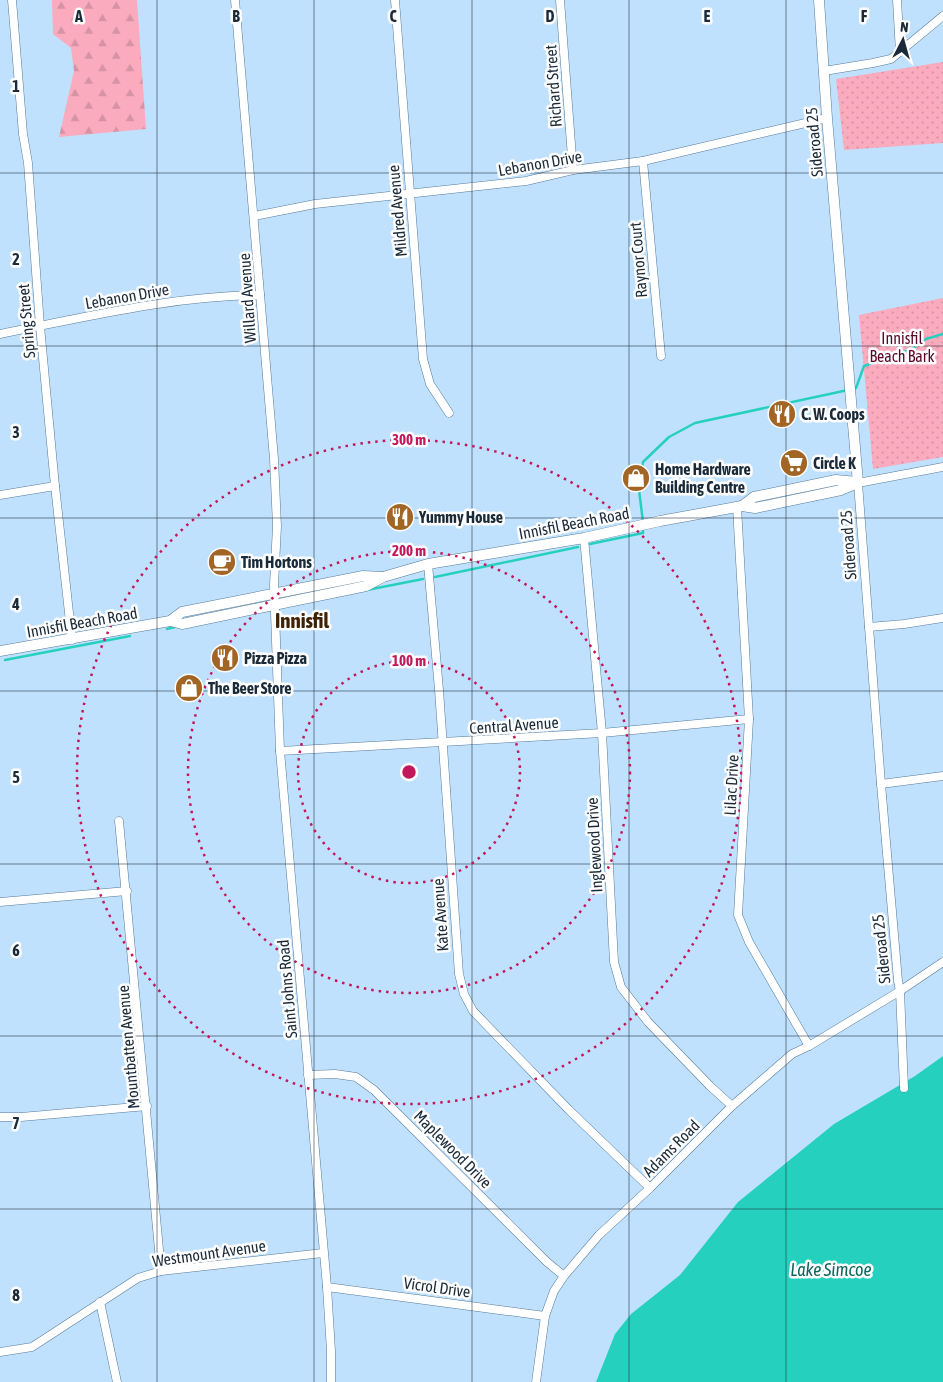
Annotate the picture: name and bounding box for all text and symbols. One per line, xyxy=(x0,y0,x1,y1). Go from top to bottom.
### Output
text: A xyxy=(74,7,83,25)
text: B xyxy=(232,7,240,25)
text: C xyxy=(389,7,397,25)
text: D xyxy=(546,7,555,25)
text: E xyxy=(704,7,711,25)
text: F xyxy=(861,7,868,25)
north arrow xyxy=(878,15,928,65)
text: N xyxy=(899,19,909,35)
street label: Richard Street xyxy=(541,44,565,128)
text: 1 xyxy=(12,77,20,95)
street label: Sideroad 25 xyxy=(802,106,826,178)
street label: Lebanon Drive xyxy=(497,147,583,179)
street label: Mildred Avenue xyxy=(384,164,410,258)
street label: Raynor Court xyxy=(626,221,651,299)
text: 2 xyxy=(12,250,20,268)
street label: Willard Avenue xyxy=(235,252,259,344)
street label: Lebanon Drive xyxy=(84,280,170,312)
street label: Spring Street xyxy=(14,283,39,359)
park label: Innisfil Beach Bark xyxy=(870,329,934,365)
restaurant icon: C. W. Coops xyxy=(767,399,797,429)
place label: C. W. Coops xyxy=(801,405,865,423)
text: 3 xyxy=(12,423,20,441)
text: 300 m xyxy=(392,431,426,448)
supermarket icon: Circle K xyxy=(779,448,809,478)
place label: Circle K xyxy=(813,454,856,472)
place label: Home Hardware Building Centre xyxy=(655,460,751,496)
shop icon: Home Hardware Building Centre xyxy=(621,463,651,493)
restaurant icon: Yummy House xyxy=(385,502,415,532)
street label: Innisfil Beach Road xyxy=(517,503,631,543)
place label: Yummy House xyxy=(418,508,503,526)
street label: Sideroad 25 xyxy=(837,510,859,580)
text: 200 m xyxy=(392,542,426,559)
cafe icon: Tim Hortons xyxy=(207,547,237,577)
place label: Tim Hortons xyxy=(241,553,312,571)
text: 4 xyxy=(11,595,20,613)
street label: Innisfil Beach Road xyxy=(25,603,139,641)
district label: Innisfil xyxy=(275,608,330,632)
restaurant icon: Pizza Pizza xyxy=(210,643,240,673)
place label: Pizza Pizza xyxy=(244,649,307,667)
text: 100 m xyxy=(392,652,426,669)
shop icon: The Beer Store xyxy=(174,673,204,703)
place label: The Beer Store xyxy=(208,679,292,697)
street label: Central Avenue xyxy=(469,713,559,737)
street label: Lilac Drive xyxy=(720,754,742,816)
centre of rings xyxy=(400,763,418,781)
text: 5 xyxy=(12,768,20,786)
street label: Inglewood Drive xyxy=(583,797,606,893)
street label: Kate Avenue xyxy=(428,878,452,952)
street label: Sideroad 25 xyxy=(868,913,894,985)
street label: Saint Johns Road xyxy=(274,939,300,1039)
text: 6 xyxy=(12,941,20,959)
street label: Mountbatten Avenue xyxy=(114,984,142,1110)
street label: Maplewood Drive xyxy=(410,1107,495,1192)
text: 7 xyxy=(12,1114,20,1132)
street label: Adams Road xyxy=(639,1116,703,1180)
street label: Westmount Avenue xyxy=(151,1236,267,1270)
water label: Lake Simcoe xyxy=(790,1259,872,1280)
street label: Vicrol Drive xyxy=(402,1273,472,1301)
text: 8 xyxy=(12,1286,20,1304)

